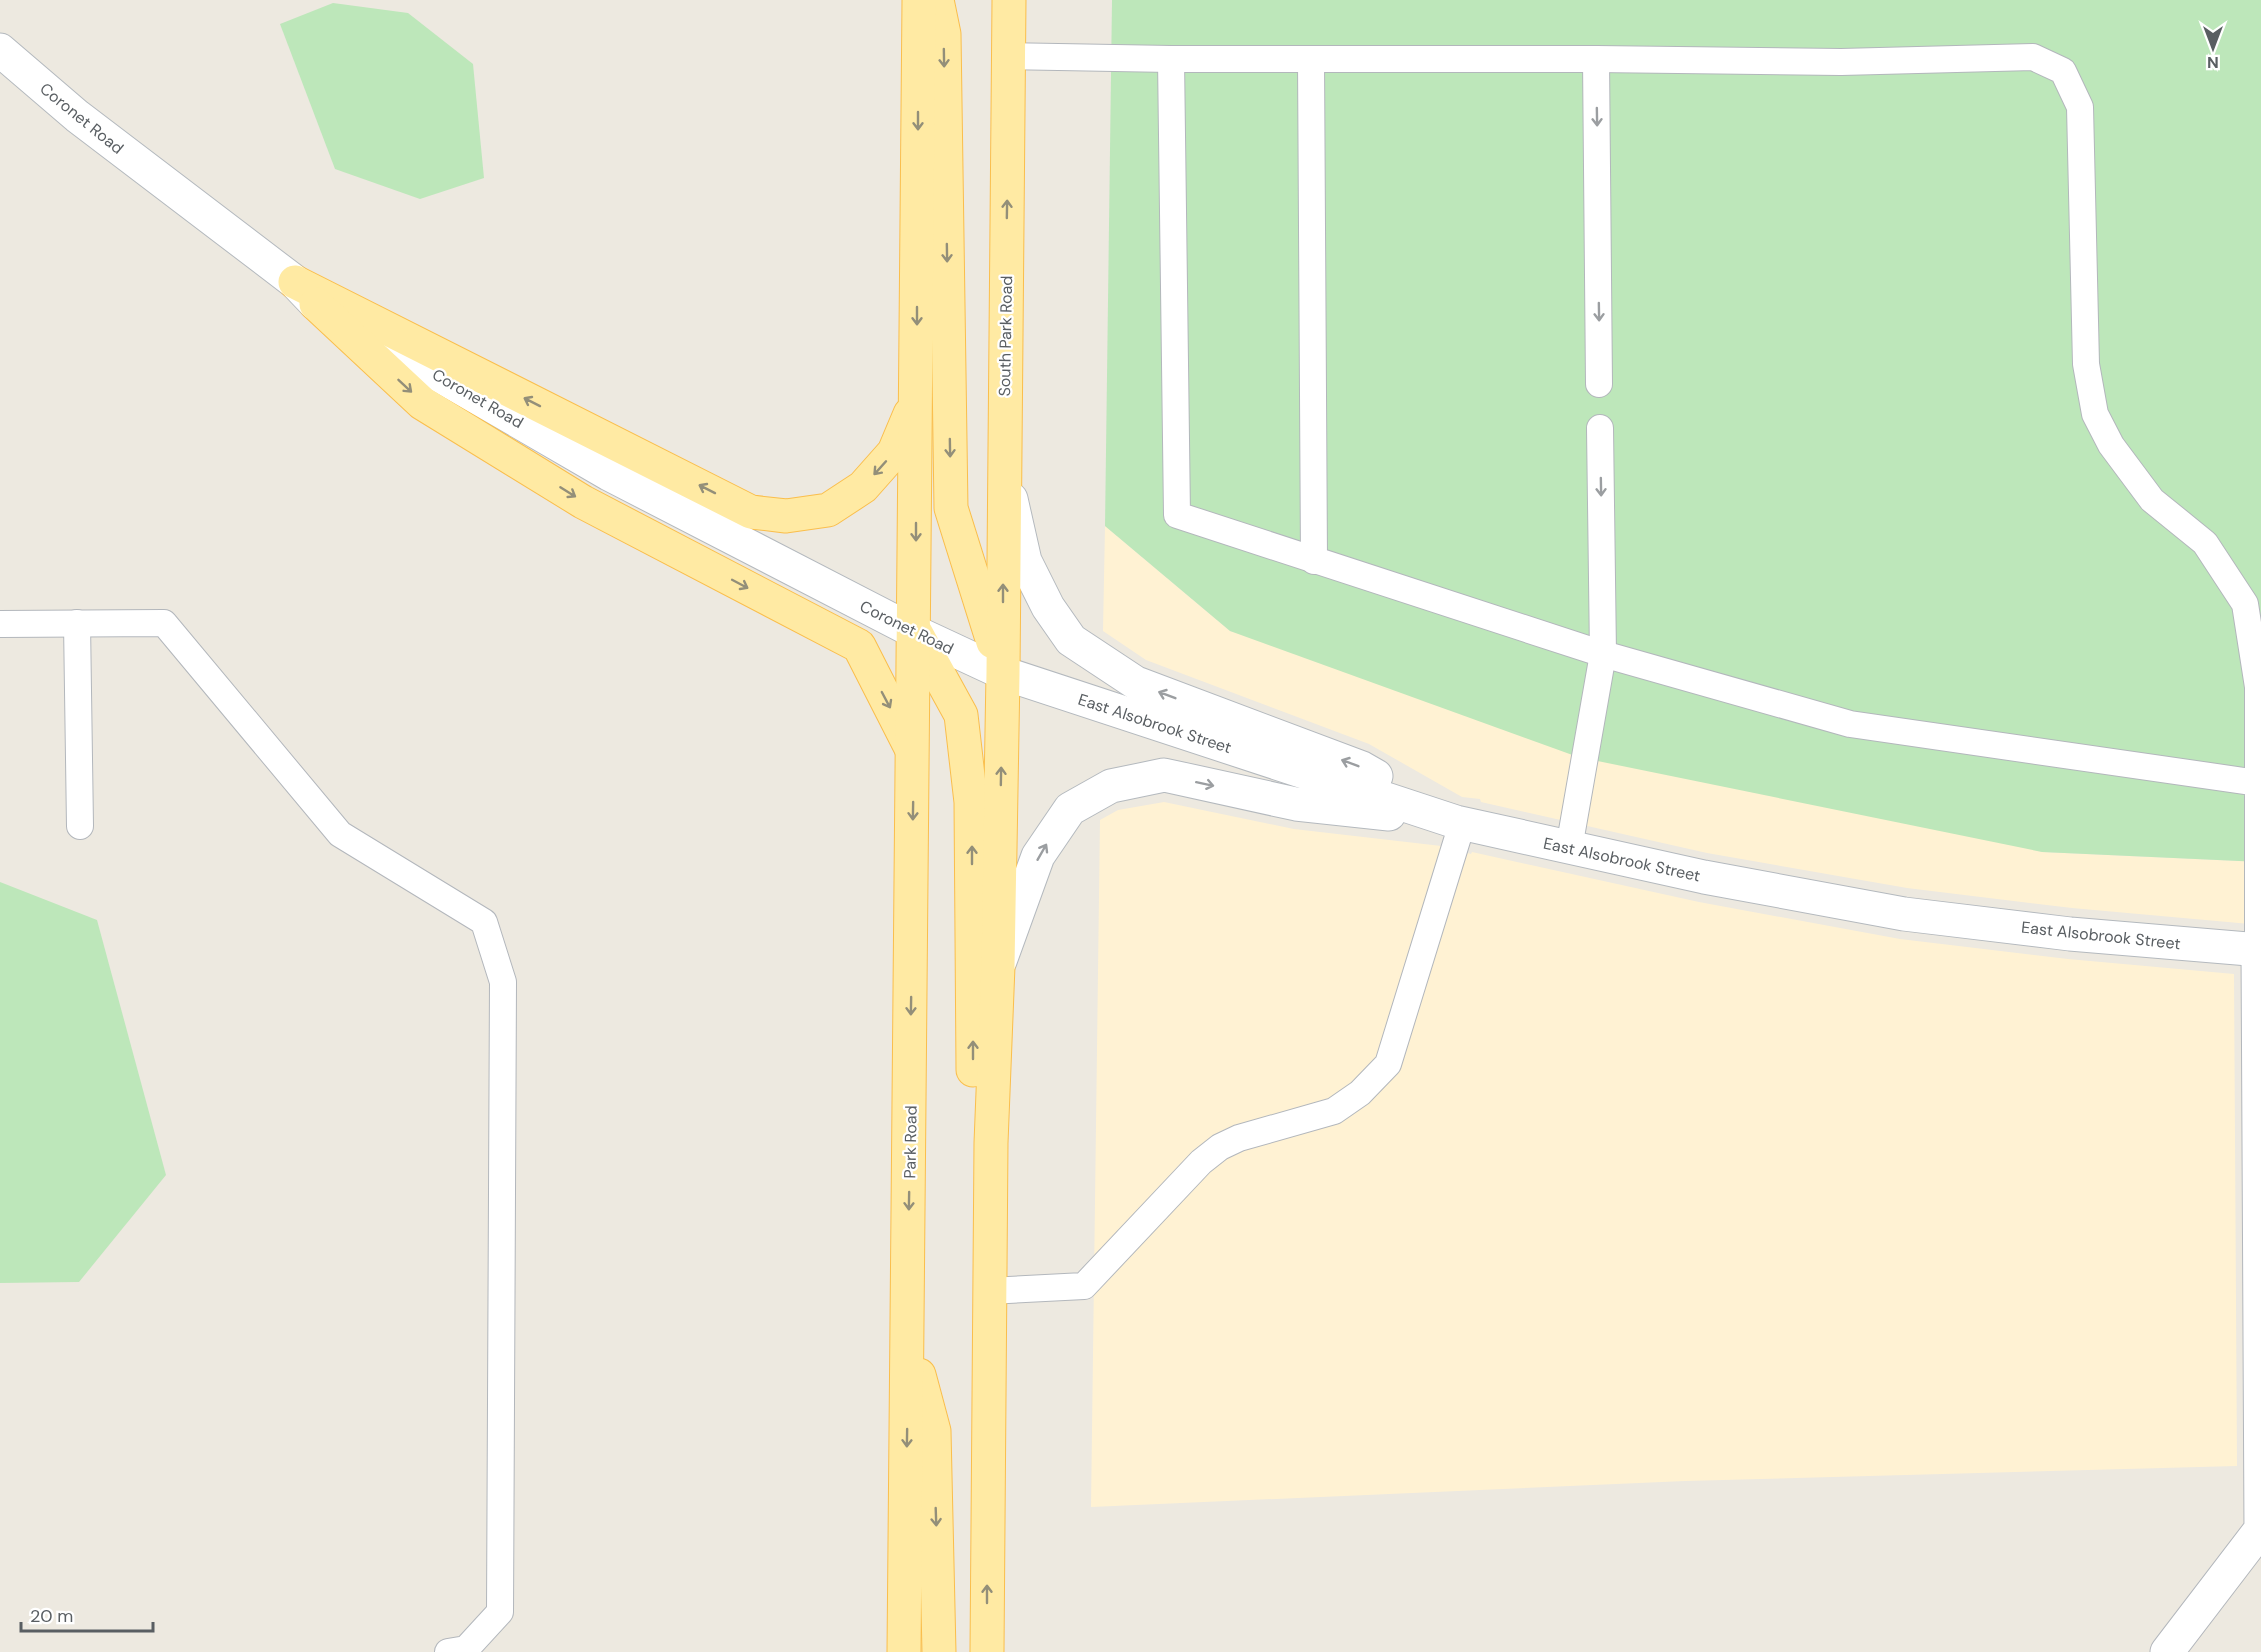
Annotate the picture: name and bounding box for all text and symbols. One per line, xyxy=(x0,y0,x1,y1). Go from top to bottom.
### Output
north arrow xyxy=(2183,18,2243,78)
one-way arrow xyxy=(939,47,950,67)
text: N xyxy=(2207,52,2219,73)
street label: Coronet Road xyxy=(36,78,128,159)
one-way arrow xyxy=(1591,107,1603,127)
one-way arrow xyxy=(912,111,924,131)
one-way arrow xyxy=(1001,200,1013,220)
one-way arrow xyxy=(941,242,953,262)
street label: South Park Road xyxy=(994,275,1017,397)
one-way arrow xyxy=(1593,302,1605,322)
one-way arrow xyxy=(911,306,923,326)
street label: Coronet Road xyxy=(428,364,527,433)
one-way arrow xyxy=(397,379,412,394)
one-way arrow xyxy=(524,396,542,407)
one-way arrow xyxy=(944,437,956,457)
one-way arrow xyxy=(873,460,887,475)
one-way arrow xyxy=(1595,476,1607,496)
one-way arrow xyxy=(698,483,716,495)
one-way arrow xyxy=(559,487,576,499)
one-way arrow xyxy=(910,522,921,542)
one-way arrow xyxy=(731,578,748,590)
one-way arrow xyxy=(997,584,1009,604)
street label: Coronet Road xyxy=(856,596,957,659)
one-way arrow xyxy=(1158,688,1177,699)
street label: East Alsobrook Street xyxy=(1076,689,1234,758)
one-way arrow xyxy=(881,691,893,709)
one-way arrow xyxy=(1341,757,1360,768)
one-way arrow xyxy=(995,766,1007,786)
one-way arrow xyxy=(1195,779,1214,790)
one-way arrow xyxy=(907,800,919,820)
street label: East Alsobrook Street xyxy=(1541,833,1702,886)
one-way arrow xyxy=(1036,844,1048,861)
one-way arrow xyxy=(966,845,977,865)
street label: East Alsobrook Street xyxy=(2020,917,2182,954)
one-way arrow xyxy=(905,995,917,1015)
one-way arrow xyxy=(967,1040,979,1060)
street label: Park Road xyxy=(899,1105,922,1179)
one-way arrow xyxy=(903,1190,915,1210)
one-way arrow xyxy=(901,1427,913,1447)
one-way arrow xyxy=(930,1506,942,1526)
one-way arrow xyxy=(981,1584,993,1604)
scale bar xyxy=(21,1595,153,1633)
text: 20 m xyxy=(30,1604,73,1628)

